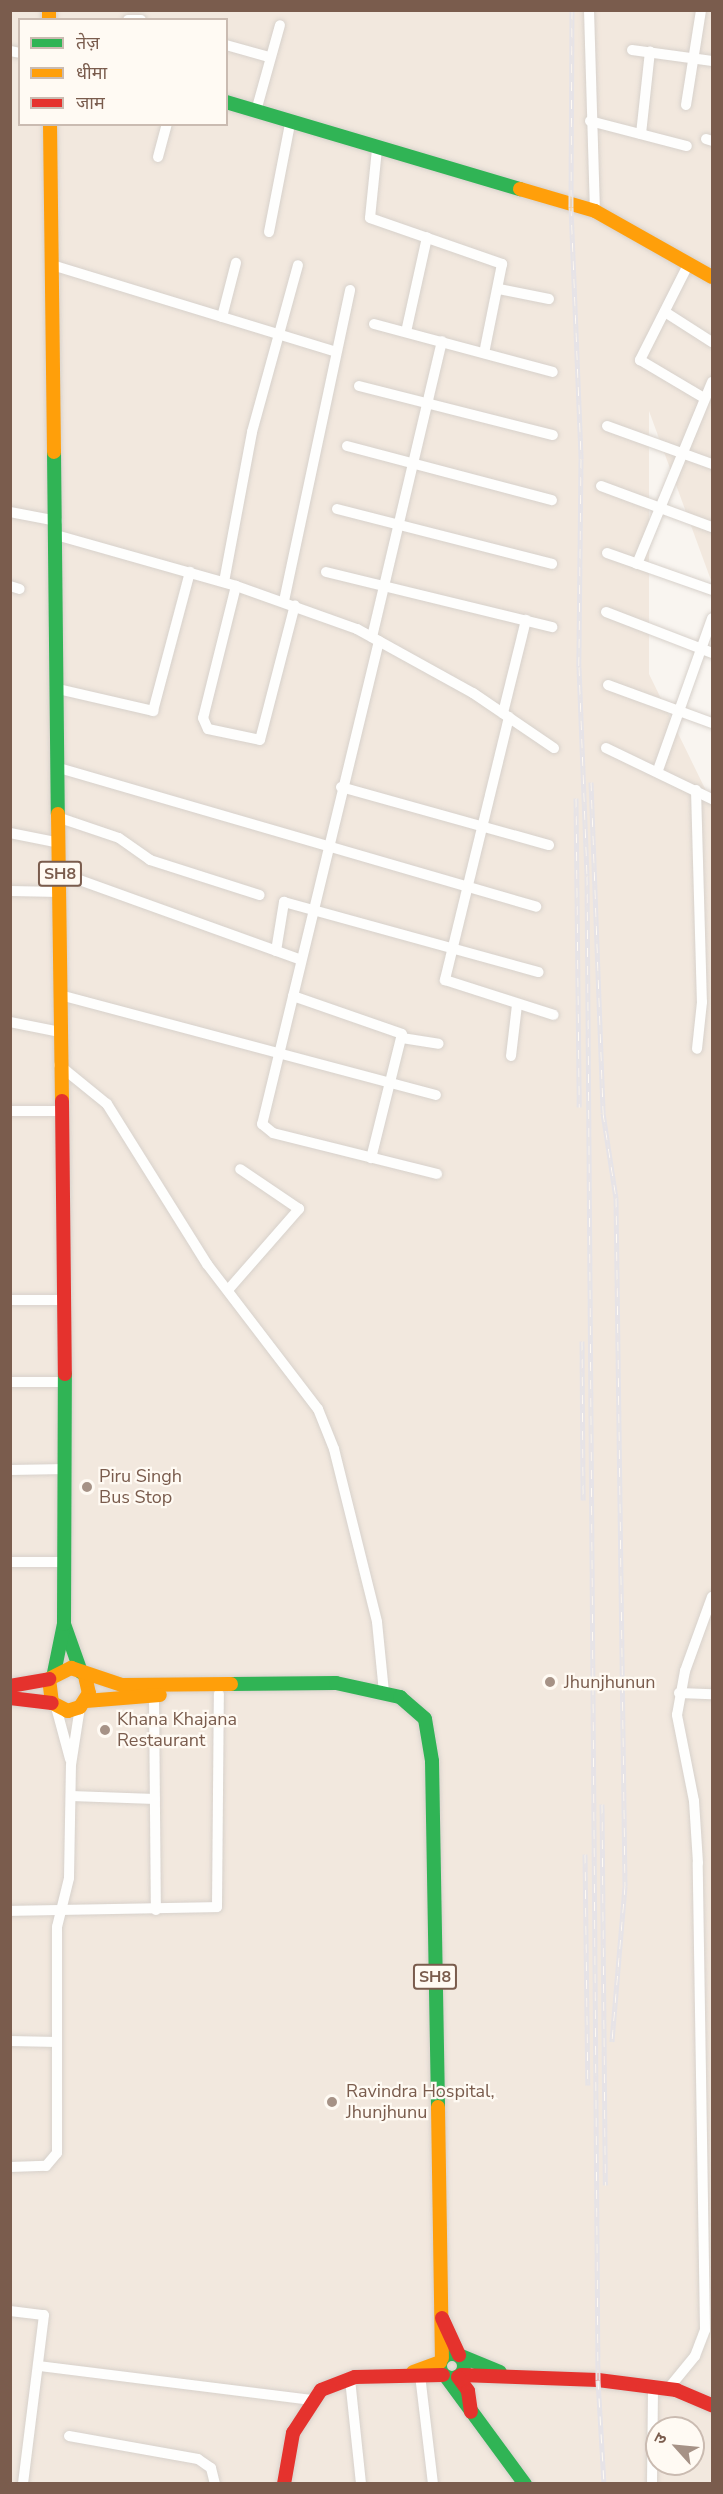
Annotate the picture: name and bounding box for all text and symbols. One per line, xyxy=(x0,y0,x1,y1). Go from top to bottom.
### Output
legend xyxy=(18,18,228,126)
text: तेज़ xyxy=(76,31,100,55)
text: धीमा xyxy=(76,61,107,85)
text: जाम xyxy=(76,91,105,115)
road number: SH8 xyxy=(38,861,82,887)
place label: Piru Singh Bus Stop xyxy=(99,1466,182,1508)
marker: Piru Singh Bus Stop xyxy=(80,1480,94,1494)
place label: Jhunjhunun xyxy=(564,1671,655,1693)
marker: Jhunjhunun xyxy=(541,1673,559,1691)
place label: Khana Khajana Restaurant xyxy=(117,1709,237,1752)
marker: Khana Khajana Restaurant xyxy=(98,1723,112,1737)
road number: SH8 xyxy=(412,1964,458,1990)
place label: Ravindra Hospital, Jhunjhunu xyxy=(346,2081,495,2124)
marker: Ravindra Hospital, Jhunjhunu xyxy=(323,2093,341,2111)
north arrow xyxy=(645,2416,705,2476)
text: उ xyxy=(649,2430,673,2448)

